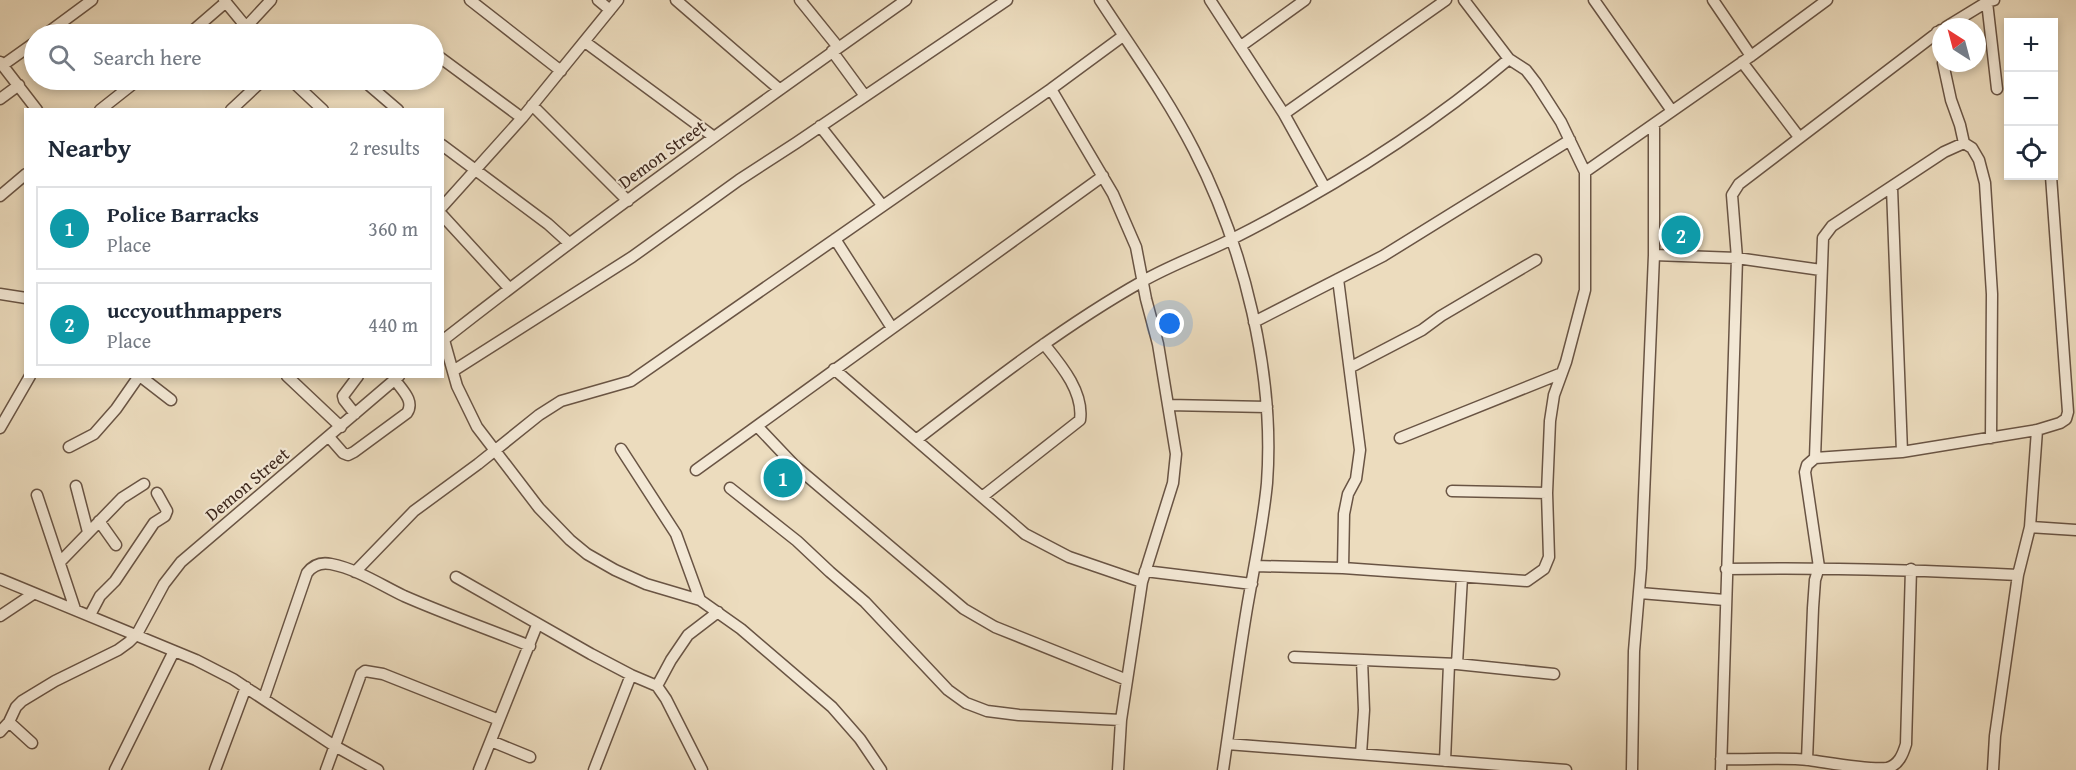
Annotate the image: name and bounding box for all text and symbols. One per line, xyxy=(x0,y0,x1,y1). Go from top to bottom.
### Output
north arrow xyxy=(1932,18,1986,72)
map controls xyxy=(2004,18,2058,180)
button: + xyxy=(2004,18,2058,72)
search box xyxy=(24,24,444,90)
icon: search xyxy=(45,41,78,74)
text: Search here xyxy=(93,41,202,73)
button: − xyxy=(2004,72,2058,126)
street label: Demon Street xyxy=(612,112,712,195)
button: locate xyxy=(2004,126,2058,180)
text: Nearby xyxy=(48,128,131,167)
text: 2 results xyxy=(349,133,420,162)
text: Police Barracks xyxy=(107,198,259,230)
pin: 2 xyxy=(1662,212,1700,258)
text: 1 xyxy=(64,214,75,243)
text: 360 m xyxy=(368,214,418,243)
text: Place xyxy=(107,230,151,259)
text: uccyouthmappers xyxy=(107,294,282,326)
your location xyxy=(1155,309,1184,338)
text: 2 xyxy=(64,310,75,339)
text: 440 m xyxy=(368,310,418,339)
text: Place xyxy=(107,326,151,355)
street label: Demon Street xyxy=(199,440,296,527)
pin: 1 xyxy=(764,456,802,500)

